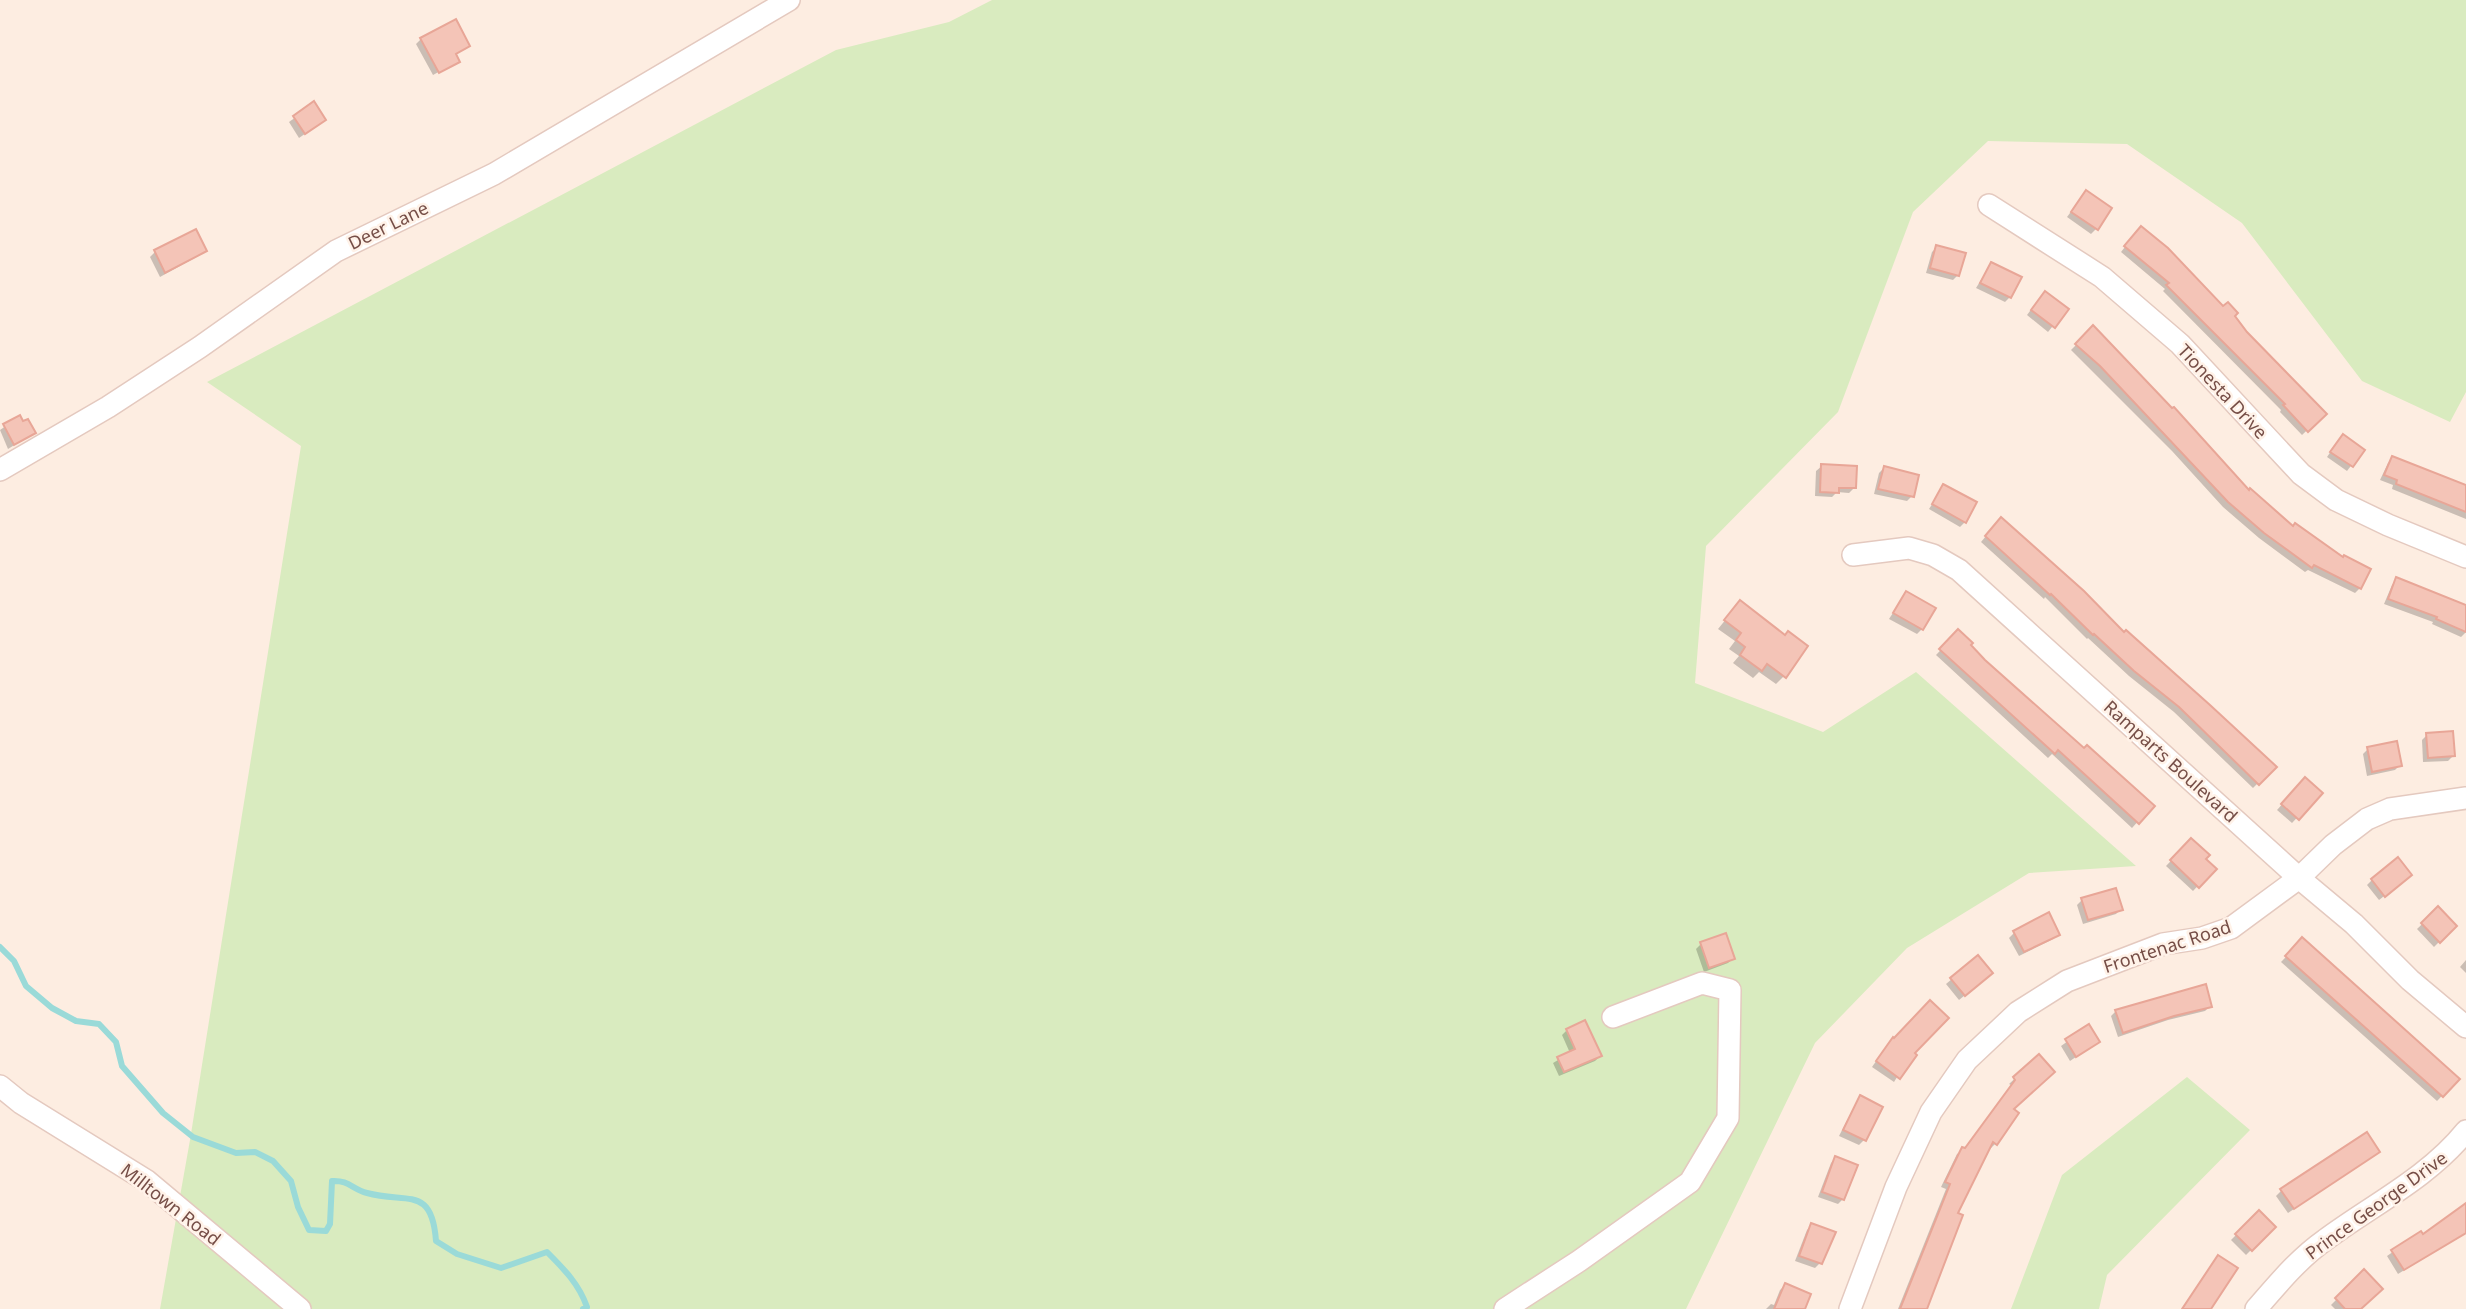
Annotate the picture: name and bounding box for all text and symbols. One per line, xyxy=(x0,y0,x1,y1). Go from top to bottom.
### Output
street label: Deer Lane xyxy=(344,195,432,255)
street label: Tionesta Drive xyxy=(2173,338,2273,444)
street label: Ramparts Boulevard xyxy=(2099,695,2243,827)
street label: Frontenac Road xyxy=(2100,914,2234,978)
street label: Prince George Drive xyxy=(2300,1146,2452,1264)
street label: Milltown Road xyxy=(116,1157,226,1251)

